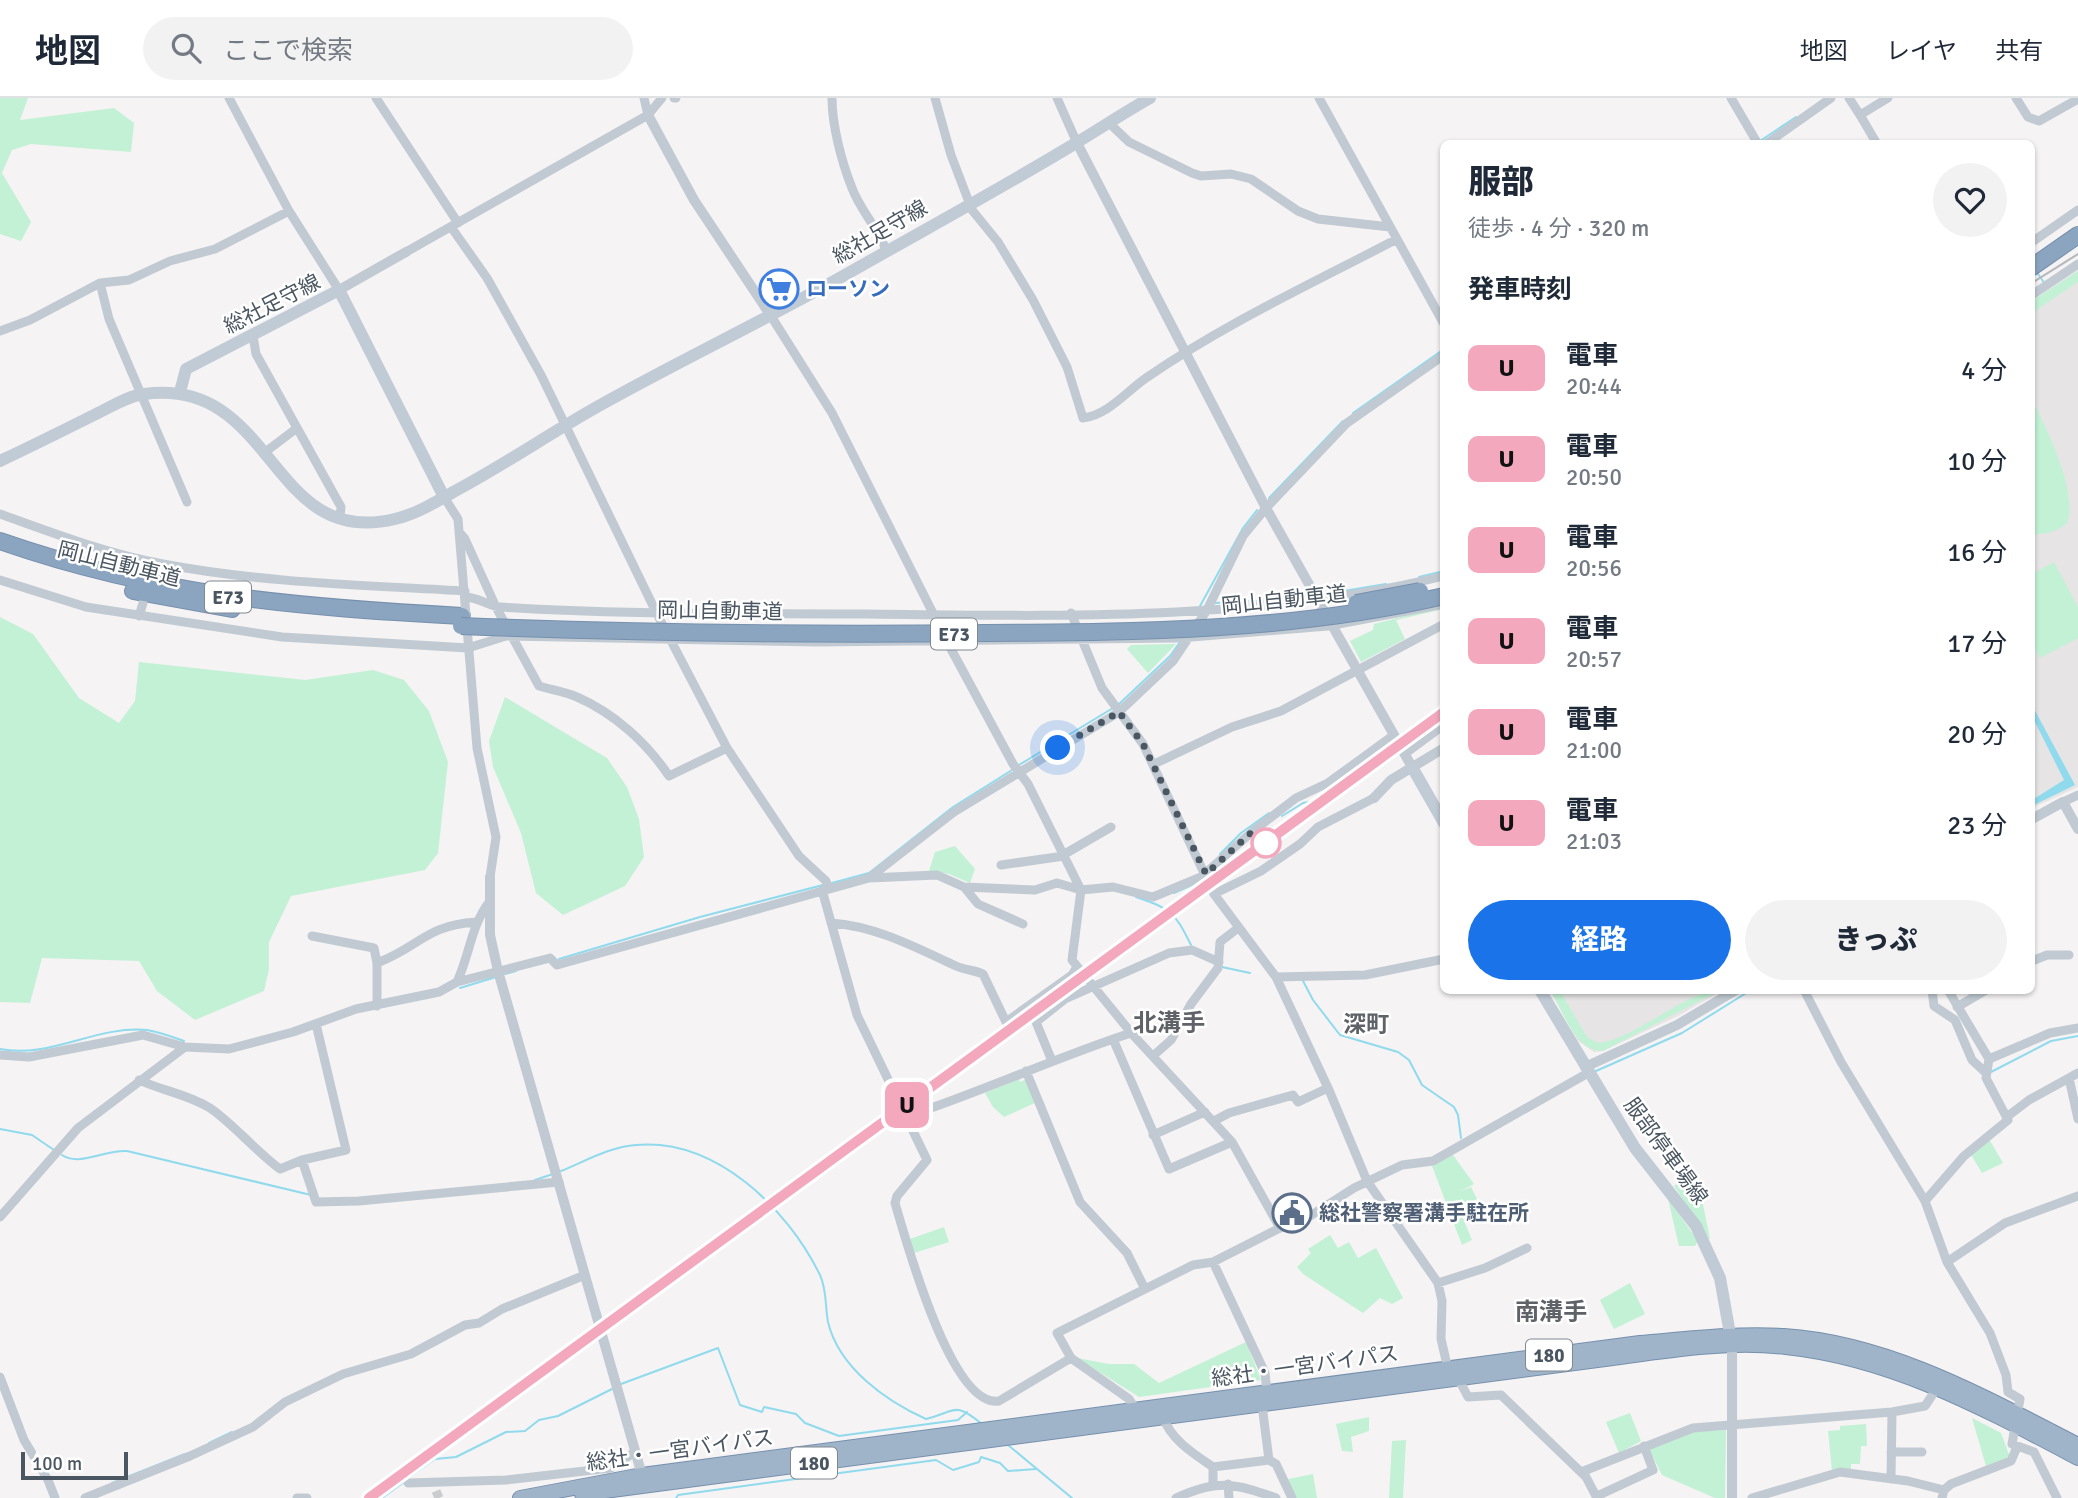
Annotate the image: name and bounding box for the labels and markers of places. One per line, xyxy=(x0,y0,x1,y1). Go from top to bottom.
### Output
supermarket icon: ローソン xyxy=(758,268,800,310)
place label: ローソン xyxy=(806,276,890,302)
unlabelled marker xyxy=(1251,828,1281,858)
public building icon: 総社警察署溝手駐在所 xyxy=(1271,1192,1313,1234)
place label: 総社警察署溝手駐在所 xyxy=(1319,1200,1529,1226)

